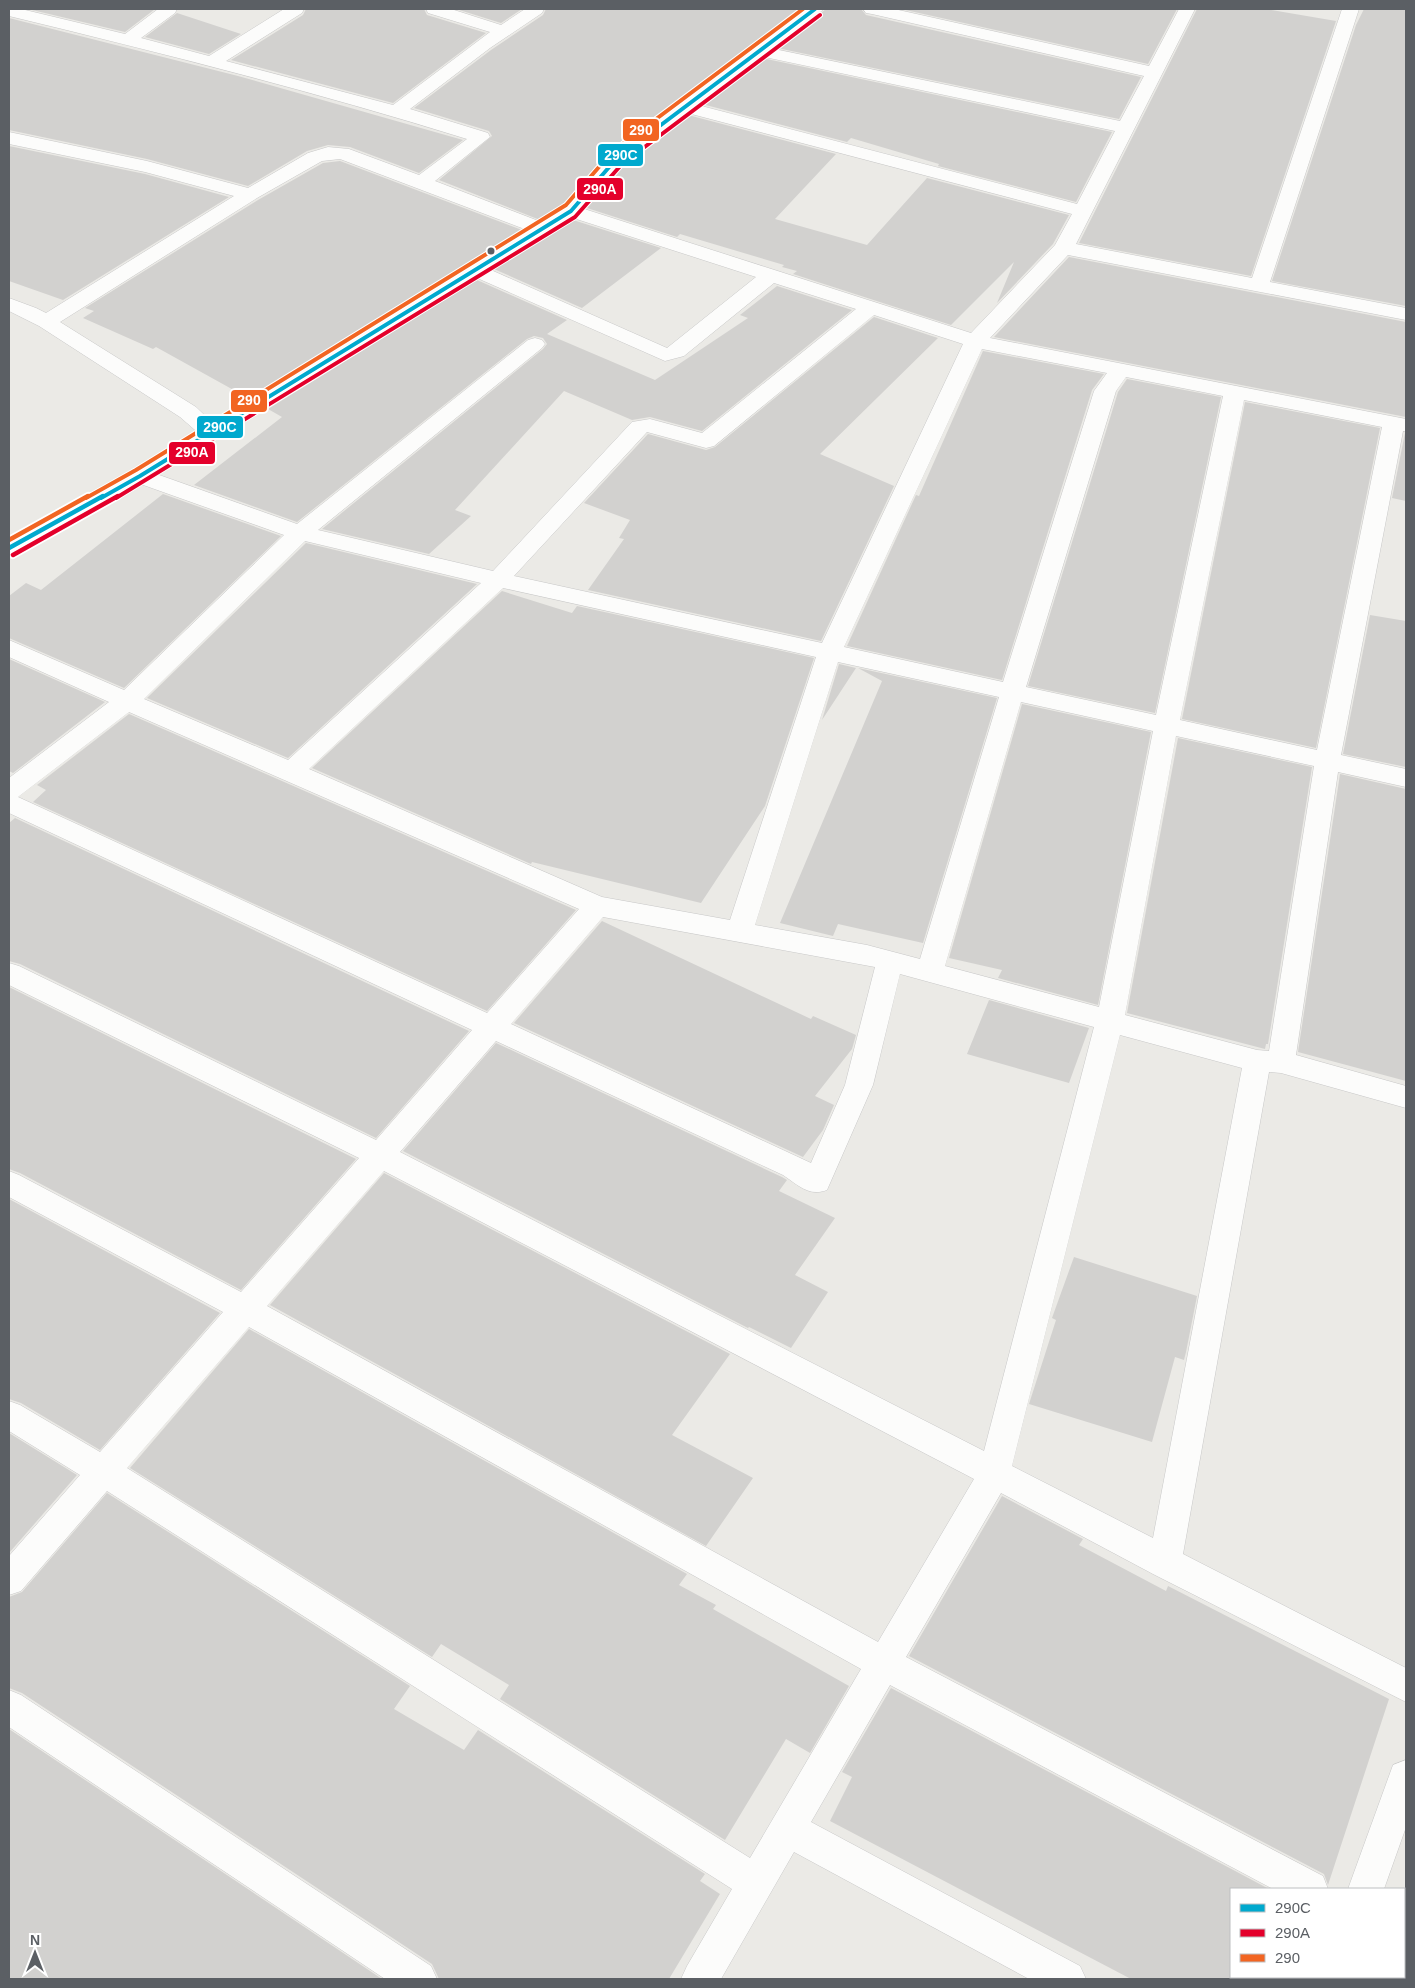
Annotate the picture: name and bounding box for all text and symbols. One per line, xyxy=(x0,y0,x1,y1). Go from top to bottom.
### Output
line badge: 290 xyxy=(622,118,660,142)
text: 290 xyxy=(629,122,653,138)
line badge: 290C xyxy=(597,143,644,167)
text: 290C xyxy=(604,147,638,163)
line badge: 290A xyxy=(576,177,624,201)
text: 290A xyxy=(583,181,617,197)
unlabelled marker xyxy=(486,246,496,256)
line badge: 290 xyxy=(230,389,268,413)
text: 290 xyxy=(237,392,261,408)
line badge: 290C xyxy=(196,415,244,439)
text: 290C xyxy=(203,419,237,435)
line badge: 290A xyxy=(168,441,216,465)
text: 290A xyxy=(175,444,209,460)
legend xyxy=(1230,1888,1405,1978)
text: 290C xyxy=(1275,1899,1311,1916)
text: 290A xyxy=(1275,1924,1310,1941)
north arrow xyxy=(10,1928,60,1978)
text: N xyxy=(30,1932,40,1948)
text: 290 xyxy=(1275,1949,1300,1966)

